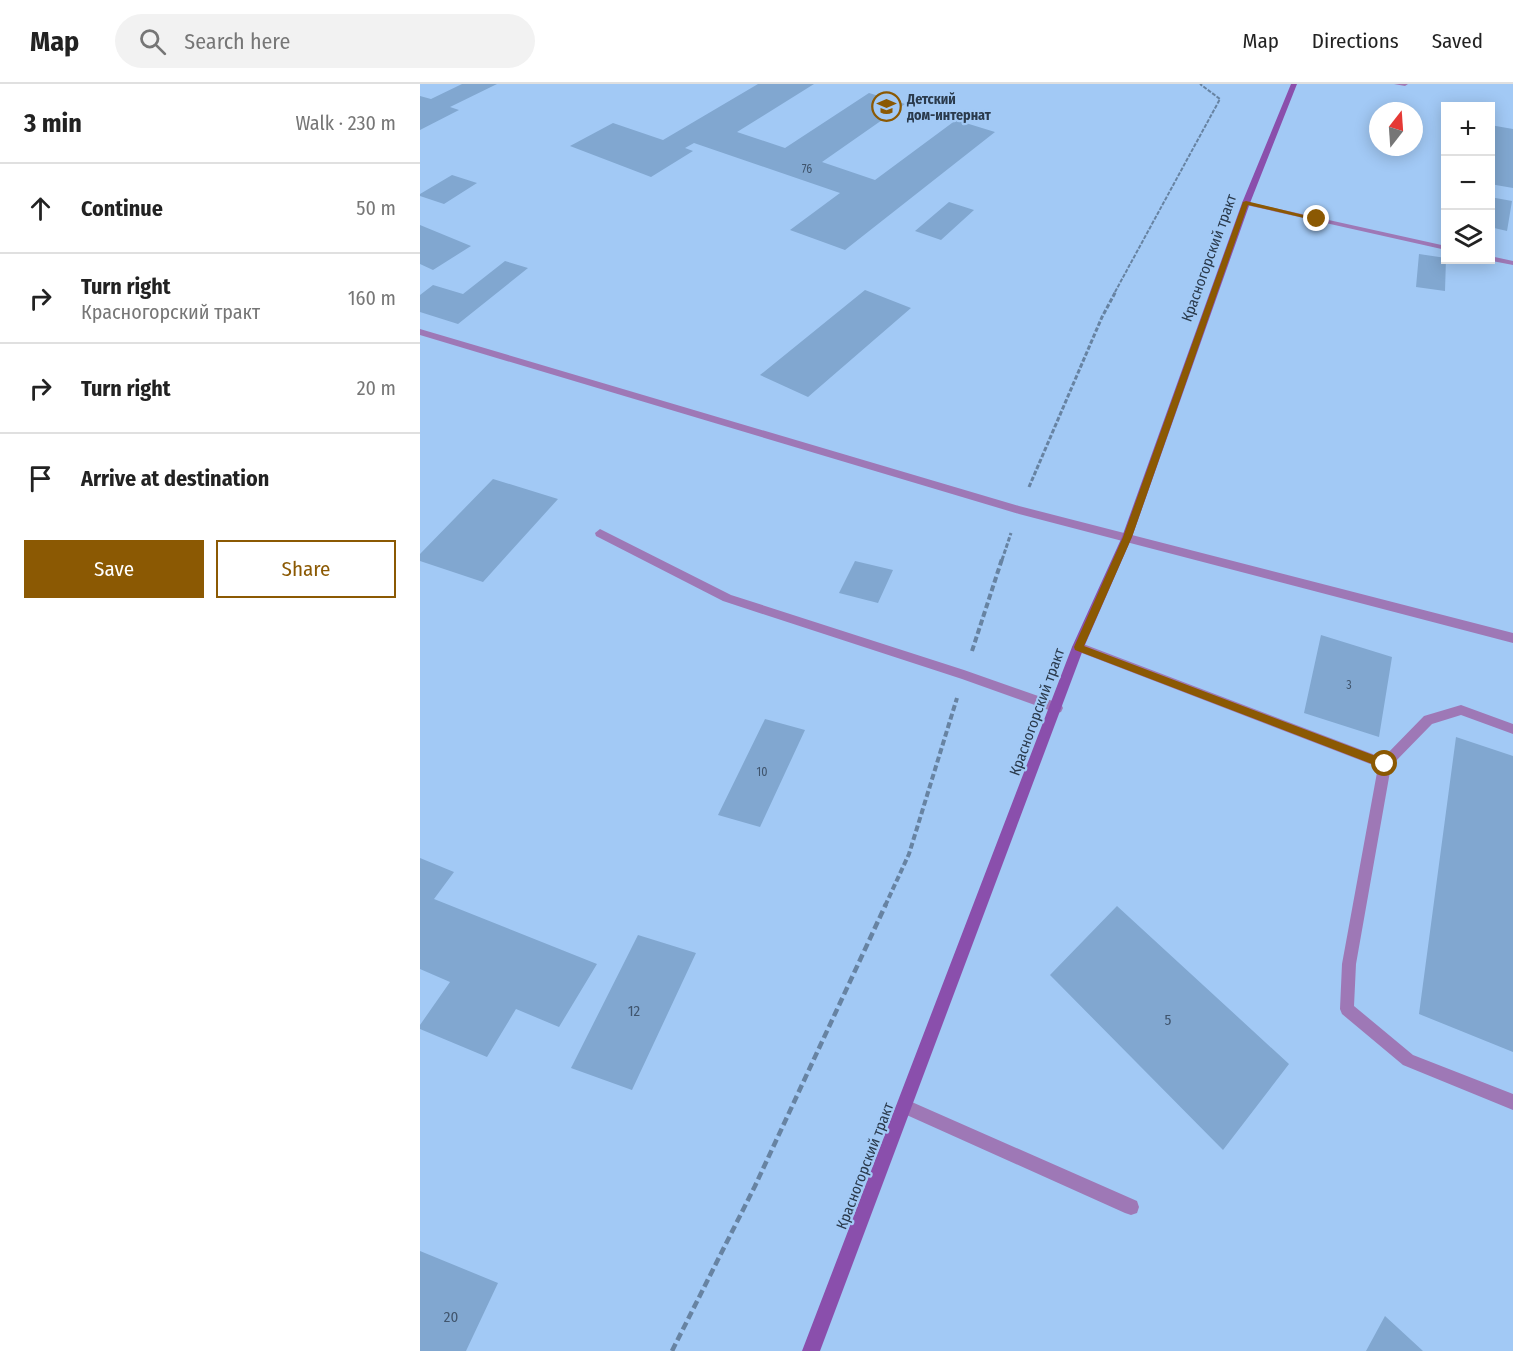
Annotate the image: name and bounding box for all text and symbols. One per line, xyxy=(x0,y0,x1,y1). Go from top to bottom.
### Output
search box xyxy=(115,14,535,68)
text: Map xyxy=(30,25,79,58)
icon: search xyxy=(136,25,169,58)
text: Search here xyxy=(184,28,290,55)
text: Map xyxy=(1242,28,1279,54)
text: Directions xyxy=(1312,28,1399,54)
text: Saved xyxy=(1432,28,1483,54)
school or university icon: Детский дом-интернат xyxy=(870,91,902,123)
place label: Детский дом-интернат xyxy=(906,91,992,124)
north arrow xyxy=(1369,102,1423,156)
map controls xyxy=(1441,102,1495,264)
button: + xyxy=(1441,102,1495,156)
text: 3 min xyxy=(24,108,82,139)
text: Walk · 230 m xyxy=(295,111,396,135)
button: − xyxy=(1441,156,1495,210)
house number: 76 xyxy=(802,162,812,176)
street label: Красногорский тракт xyxy=(1178,191,1241,324)
icon: ahead xyxy=(24,192,57,225)
text: Continue xyxy=(81,195,163,222)
text: 50 m xyxy=(356,196,396,220)
route end xyxy=(1303,205,1329,231)
button: layers xyxy=(1441,210,1495,264)
text: Turn right xyxy=(81,273,170,300)
icon: right xyxy=(24,282,57,315)
text: 160 m xyxy=(348,286,396,310)
text: Красногорский тракт xyxy=(81,300,260,324)
icon: right xyxy=(24,372,57,405)
text: Turn right xyxy=(81,375,170,402)
text: 20 m xyxy=(357,376,396,400)
icon: arrive xyxy=(24,462,57,495)
text: Arrive at destination xyxy=(81,465,269,492)
button: Save xyxy=(24,540,204,598)
button: Share xyxy=(216,540,396,598)
street label: Красногорский тракт xyxy=(1006,645,1069,778)
house number: 3 xyxy=(1346,678,1352,692)
route start xyxy=(1371,750,1397,776)
house number: 10 xyxy=(757,765,767,779)
house number: 12 xyxy=(628,1002,641,1020)
house number: 5 xyxy=(1165,1011,1172,1029)
street label: Красногорский тракт xyxy=(833,1099,898,1232)
house number: 20 xyxy=(444,1308,458,1326)

